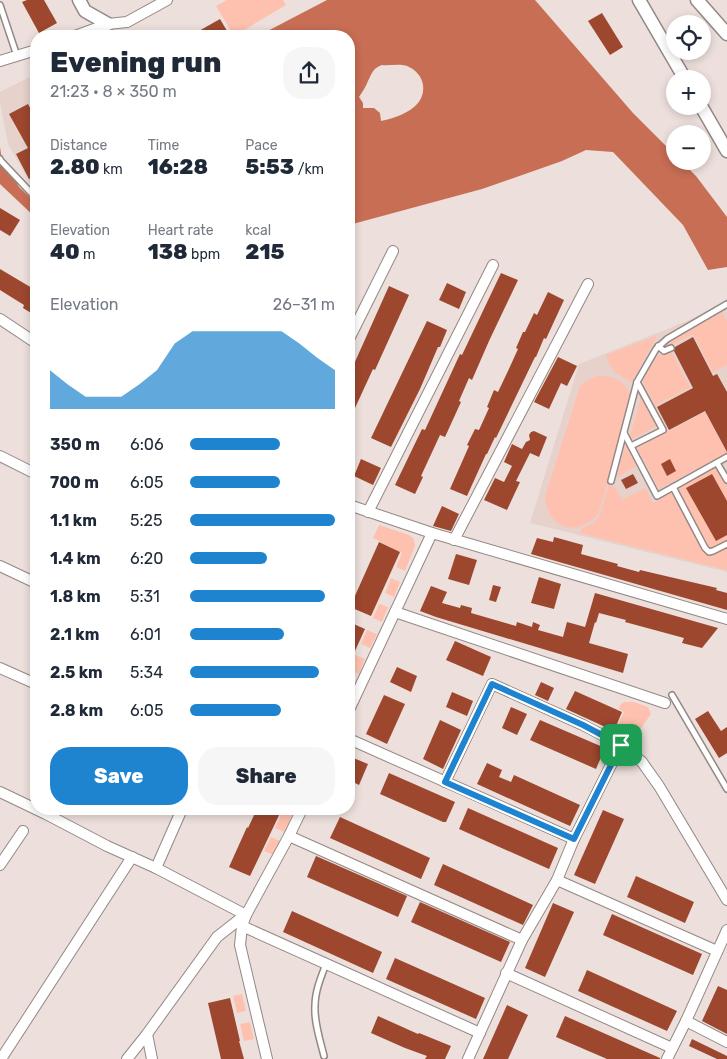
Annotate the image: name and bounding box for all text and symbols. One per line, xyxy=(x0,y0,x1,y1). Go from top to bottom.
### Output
map controls xyxy=(666,15,711,170)
button: locate xyxy=(666,15,711,60)
text: Evening run xyxy=(50,46,221,79)
button: share xyxy=(283,47,335,99)
button: + xyxy=(666,70,711,115)
text: 21:23 · 8 × 350 m xyxy=(50,82,177,101)
button: − xyxy=(666,125,711,170)
text: Distance xyxy=(50,137,107,154)
text: Time xyxy=(148,137,179,154)
text: Pace xyxy=(245,137,277,154)
text: 2.80 xyxy=(50,154,100,179)
text: 16:28 xyxy=(148,154,208,179)
text: 5:53 xyxy=(245,154,294,179)
text: km xyxy=(100,161,123,178)
text: /km xyxy=(294,161,324,178)
text: Elevation xyxy=(50,222,110,239)
text: Heart rate xyxy=(148,222,214,239)
text: kcal xyxy=(245,222,271,239)
text: 40 xyxy=(50,239,80,264)
text: 138 xyxy=(148,239,188,264)
text: 215 xyxy=(245,239,285,264)
text: m xyxy=(80,246,95,263)
text: bpm xyxy=(188,246,220,263)
text: Elevation xyxy=(50,295,119,314)
text: 26–31 m xyxy=(273,295,335,314)
text: 350 m xyxy=(50,435,100,454)
text: 6:06 xyxy=(130,435,164,454)
text: 700 m xyxy=(50,473,99,492)
text: 6:05 xyxy=(130,473,163,492)
text: 1.1 km xyxy=(50,511,97,530)
text: 5:25 xyxy=(130,511,163,530)
text: 1.4 km xyxy=(50,549,101,568)
text: 6:20 xyxy=(130,549,163,568)
text: 1.8 km xyxy=(50,587,101,606)
text: 5:31 xyxy=(130,587,160,606)
text: 2.1 km xyxy=(50,625,99,644)
text: 6:01 xyxy=(130,625,161,644)
text: 2.5 km xyxy=(50,663,103,682)
text: 5:34 xyxy=(130,663,163,682)
text: 2.8 km xyxy=(50,701,103,720)
text: 6:05 xyxy=(130,701,163,720)
pin xyxy=(600,724,642,766)
icon: arrive xyxy=(607,731,635,759)
button: Save xyxy=(50,747,188,805)
button: Share xyxy=(198,747,335,805)

